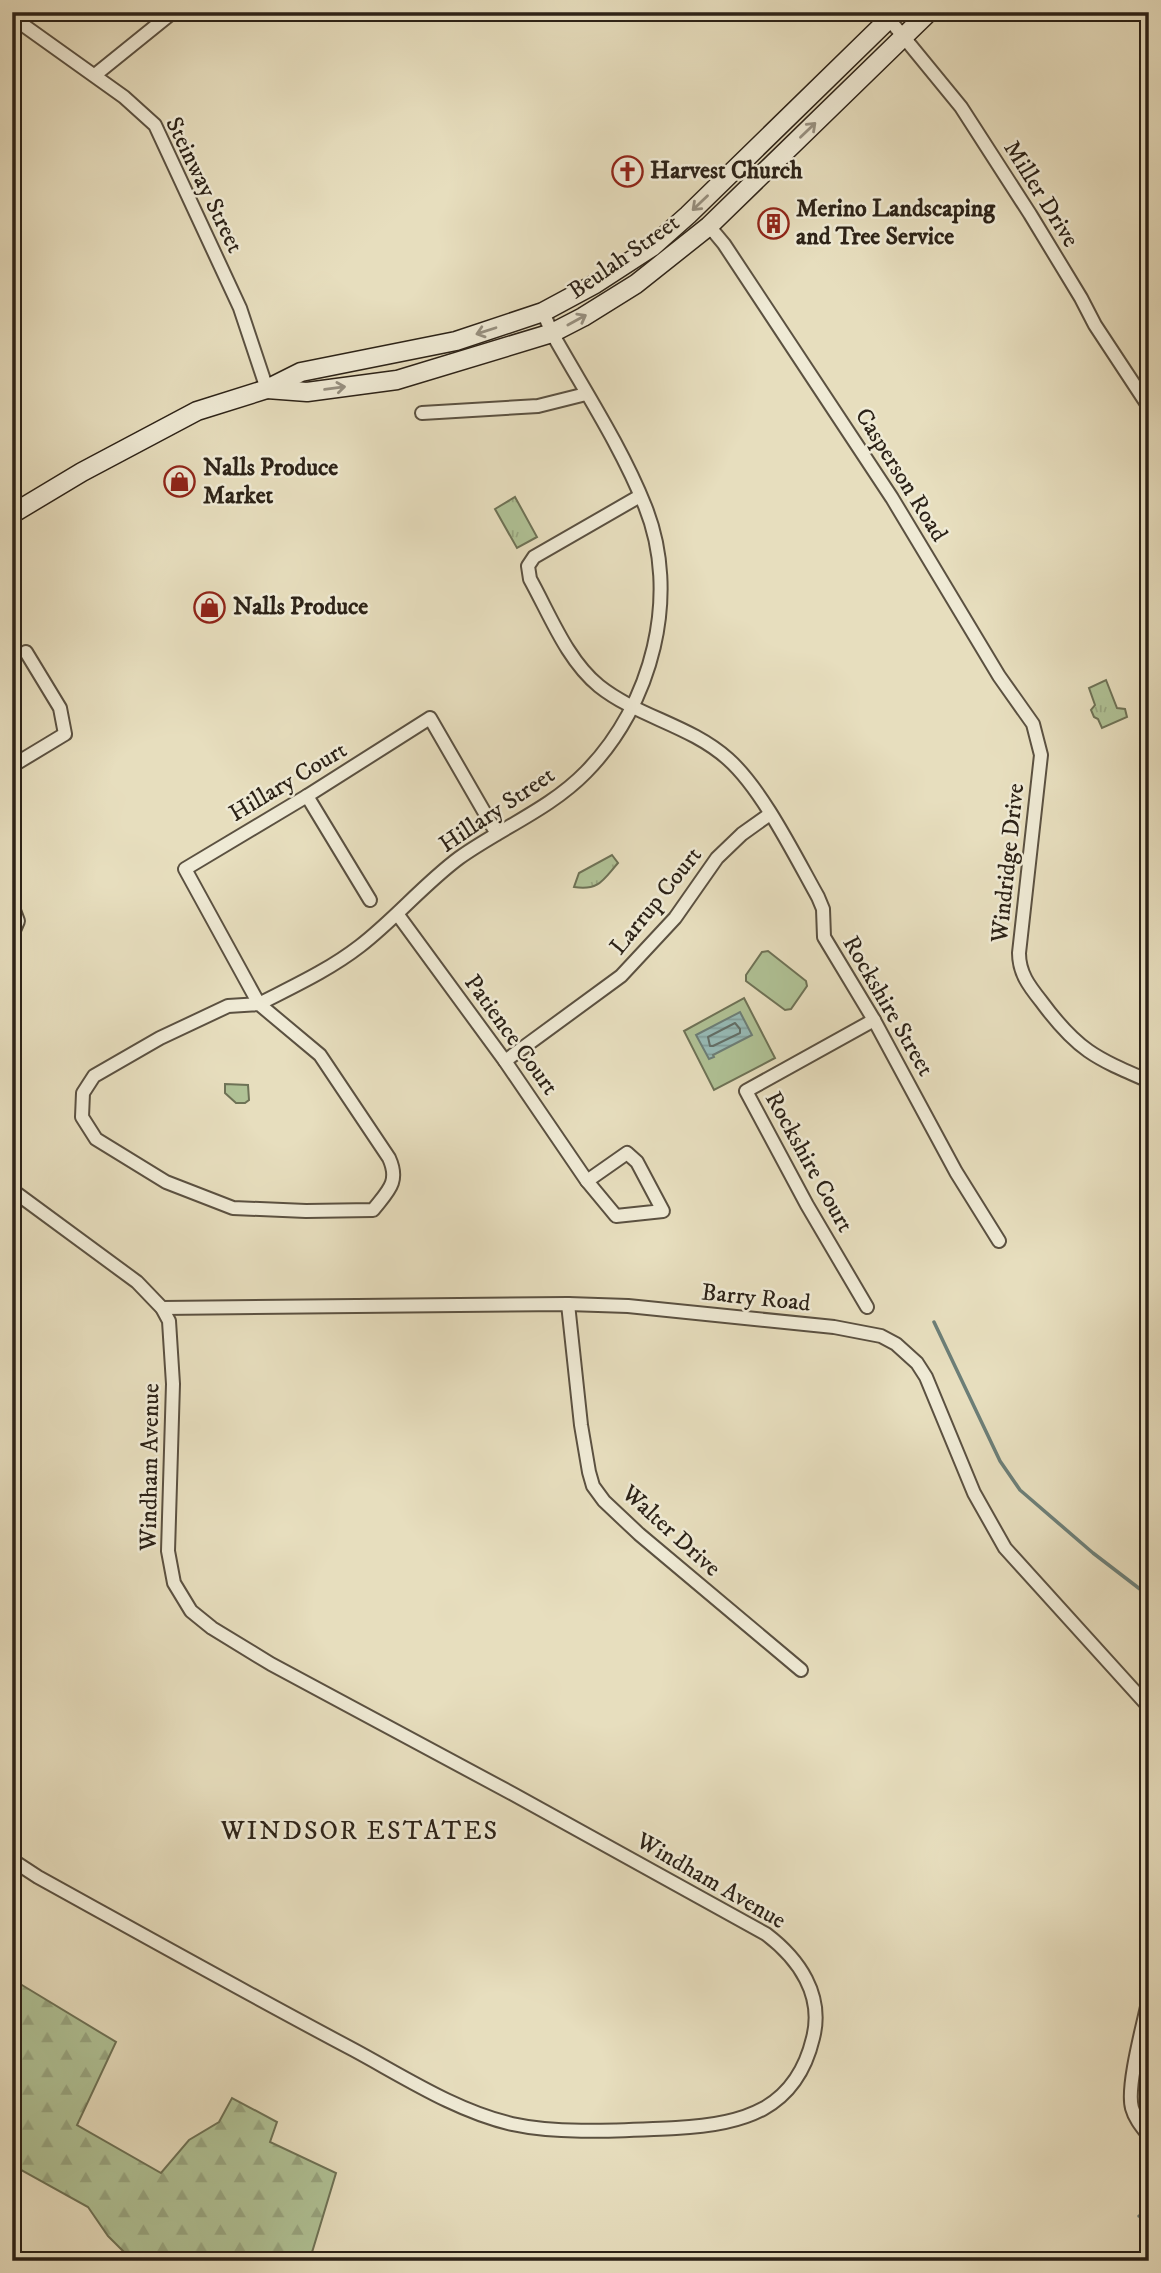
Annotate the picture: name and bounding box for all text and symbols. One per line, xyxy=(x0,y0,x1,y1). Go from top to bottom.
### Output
street label: Steinway Street xyxy=(158,112,250,258)
one-way arrow xyxy=(799,121,816,138)
street label: Miller Drive xyxy=(997,135,1086,253)
church icon: Harvest Church xyxy=(610,154,644,188)
place label: Harvest Church xyxy=(650,156,803,186)
place label: Merino Landscaping and Tree Service xyxy=(796,194,996,252)
one-way arrow xyxy=(692,195,709,212)
building icon: Merino Landscaping and Tree Service xyxy=(756,206,790,240)
street label: Beulah Street xyxy=(563,208,686,306)
one-way arrow xyxy=(566,313,586,327)
one-way arrow xyxy=(475,325,497,338)
one-way arrow xyxy=(323,381,346,394)
street label: Casperson Road xyxy=(848,403,954,547)
place label: Nalls Produce Market xyxy=(203,453,338,511)
shop icon: Nalls Produce Market xyxy=(163,465,197,499)
shop icon: Nalls Produce xyxy=(193,590,227,624)
place label: Nalls Produce xyxy=(233,592,368,622)
street label: Hillary Court xyxy=(224,735,353,829)
street label: Hillary Street xyxy=(433,760,561,860)
street label: Windridge Drive xyxy=(985,782,1031,945)
street label: Larrup Court xyxy=(603,841,709,961)
street label: Rockshire Street xyxy=(836,930,940,1082)
street label: Patience Court xyxy=(457,969,565,1101)
street label: Rockshire Court xyxy=(758,1086,860,1238)
street label: Barry Road xyxy=(700,1277,812,1319)
street label: Windham Avenue xyxy=(134,1383,166,1552)
street label: Walter Drive xyxy=(615,1478,727,1583)
district label: WINDSOR ESTATES xyxy=(220,1815,499,1848)
street label: Windham Avenue xyxy=(630,1826,791,1936)

